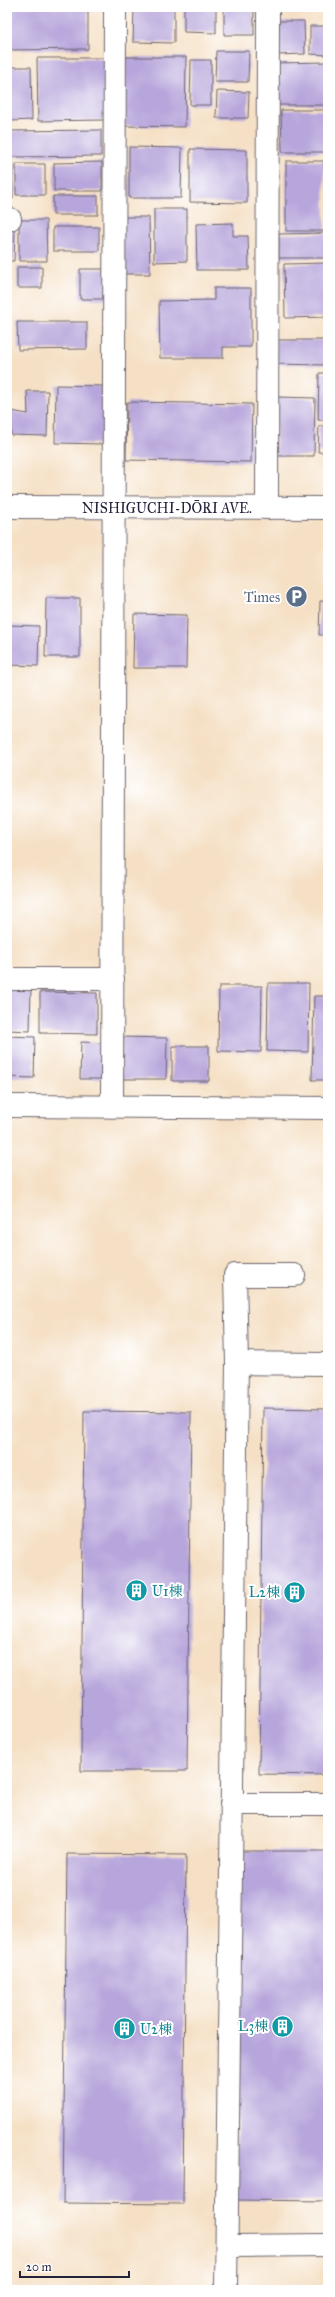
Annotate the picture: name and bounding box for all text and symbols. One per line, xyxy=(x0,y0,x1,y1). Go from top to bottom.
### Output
street label: NISHIGUCHI-DŌRI AVE. xyxy=(82,500,252,517)
parking icon: Times xyxy=(283,584,309,610)
place label: Times xyxy=(244,589,280,606)
building icon: U1棟 xyxy=(123,1578,149,1604)
building icon: L2棟 xyxy=(282,1579,308,1605)
place label: U1棟 xyxy=(152,1583,183,1600)
place label: L2棟 xyxy=(249,1584,280,1601)
building icon: L3棟 xyxy=(270,2013,296,2039)
building icon: U2棟 xyxy=(112,2016,138,2042)
place label: L3棟 xyxy=(238,2018,268,2035)
place label: U2棟 xyxy=(140,2021,172,2038)
scale bar xyxy=(20,2253,129,2279)
text: 20 m xyxy=(26,2260,52,2274)

